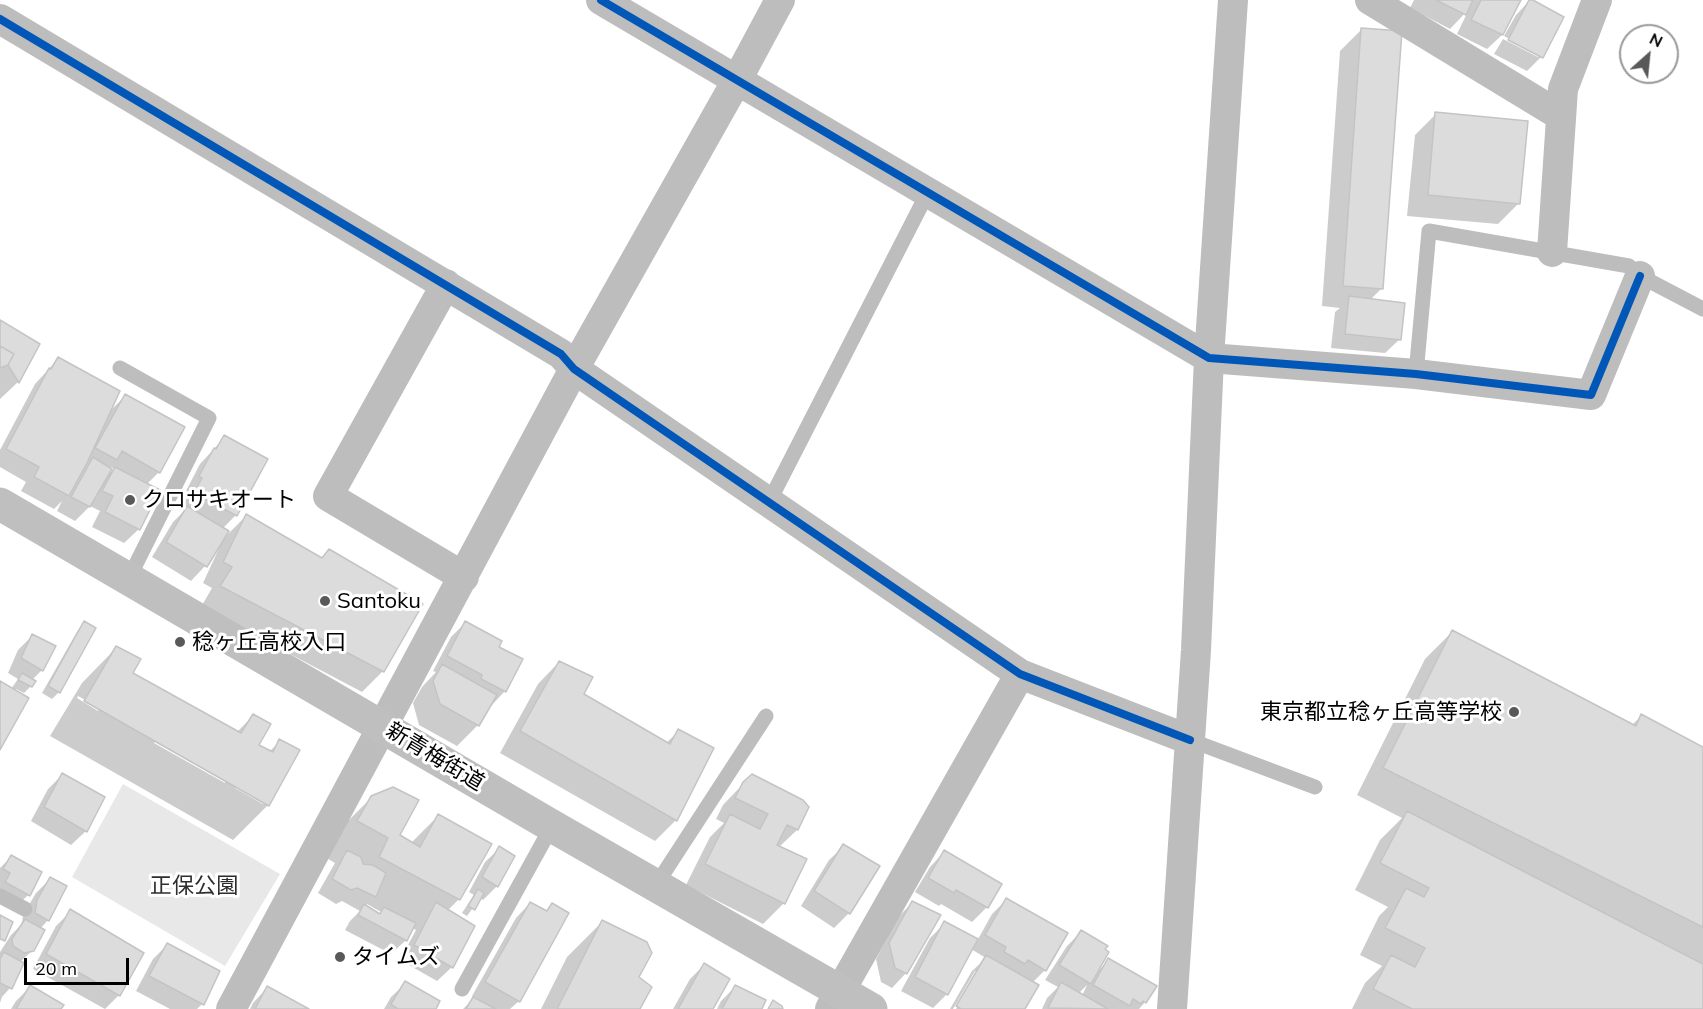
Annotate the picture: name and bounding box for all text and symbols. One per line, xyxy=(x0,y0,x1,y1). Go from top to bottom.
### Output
north arrow xyxy=(1619,24,1679,84)
text: N xyxy=(1646,28,1666,51)
place label: クロサキオート xyxy=(142,487,296,513)
marker: クロサキオート xyxy=(123,493,137,507)
place label: Santoku xyxy=(337,588,421,614)
marker: Santoku xyxy=(318,594,332,608)
place label: 稔ヶ丘高校入口 xyxy=(192,629,346,655)
marker: 稔ヶ丘高校入口 xyxy=(173,635,187,649)
place label: 東京都立稔ヶ丘高等学校 xyxy=(1260,699,1502,725)
marker: 東京都立稔ヶ丘高等学校 xyxy=(1507,705,1521,719)
street label: 新青梅街道 xyxy=(381,717,489,797)
park label: 正保公園 xyxy=(150,873,238,899)
place label: タイムズ xyxy=(352,944,440,970)
scale bar xyxy=(27,946,132,984)
marker: タイムズ xyxy=(333,950,347,964)
text: 20 m xyxy=(35,957,77,980)

